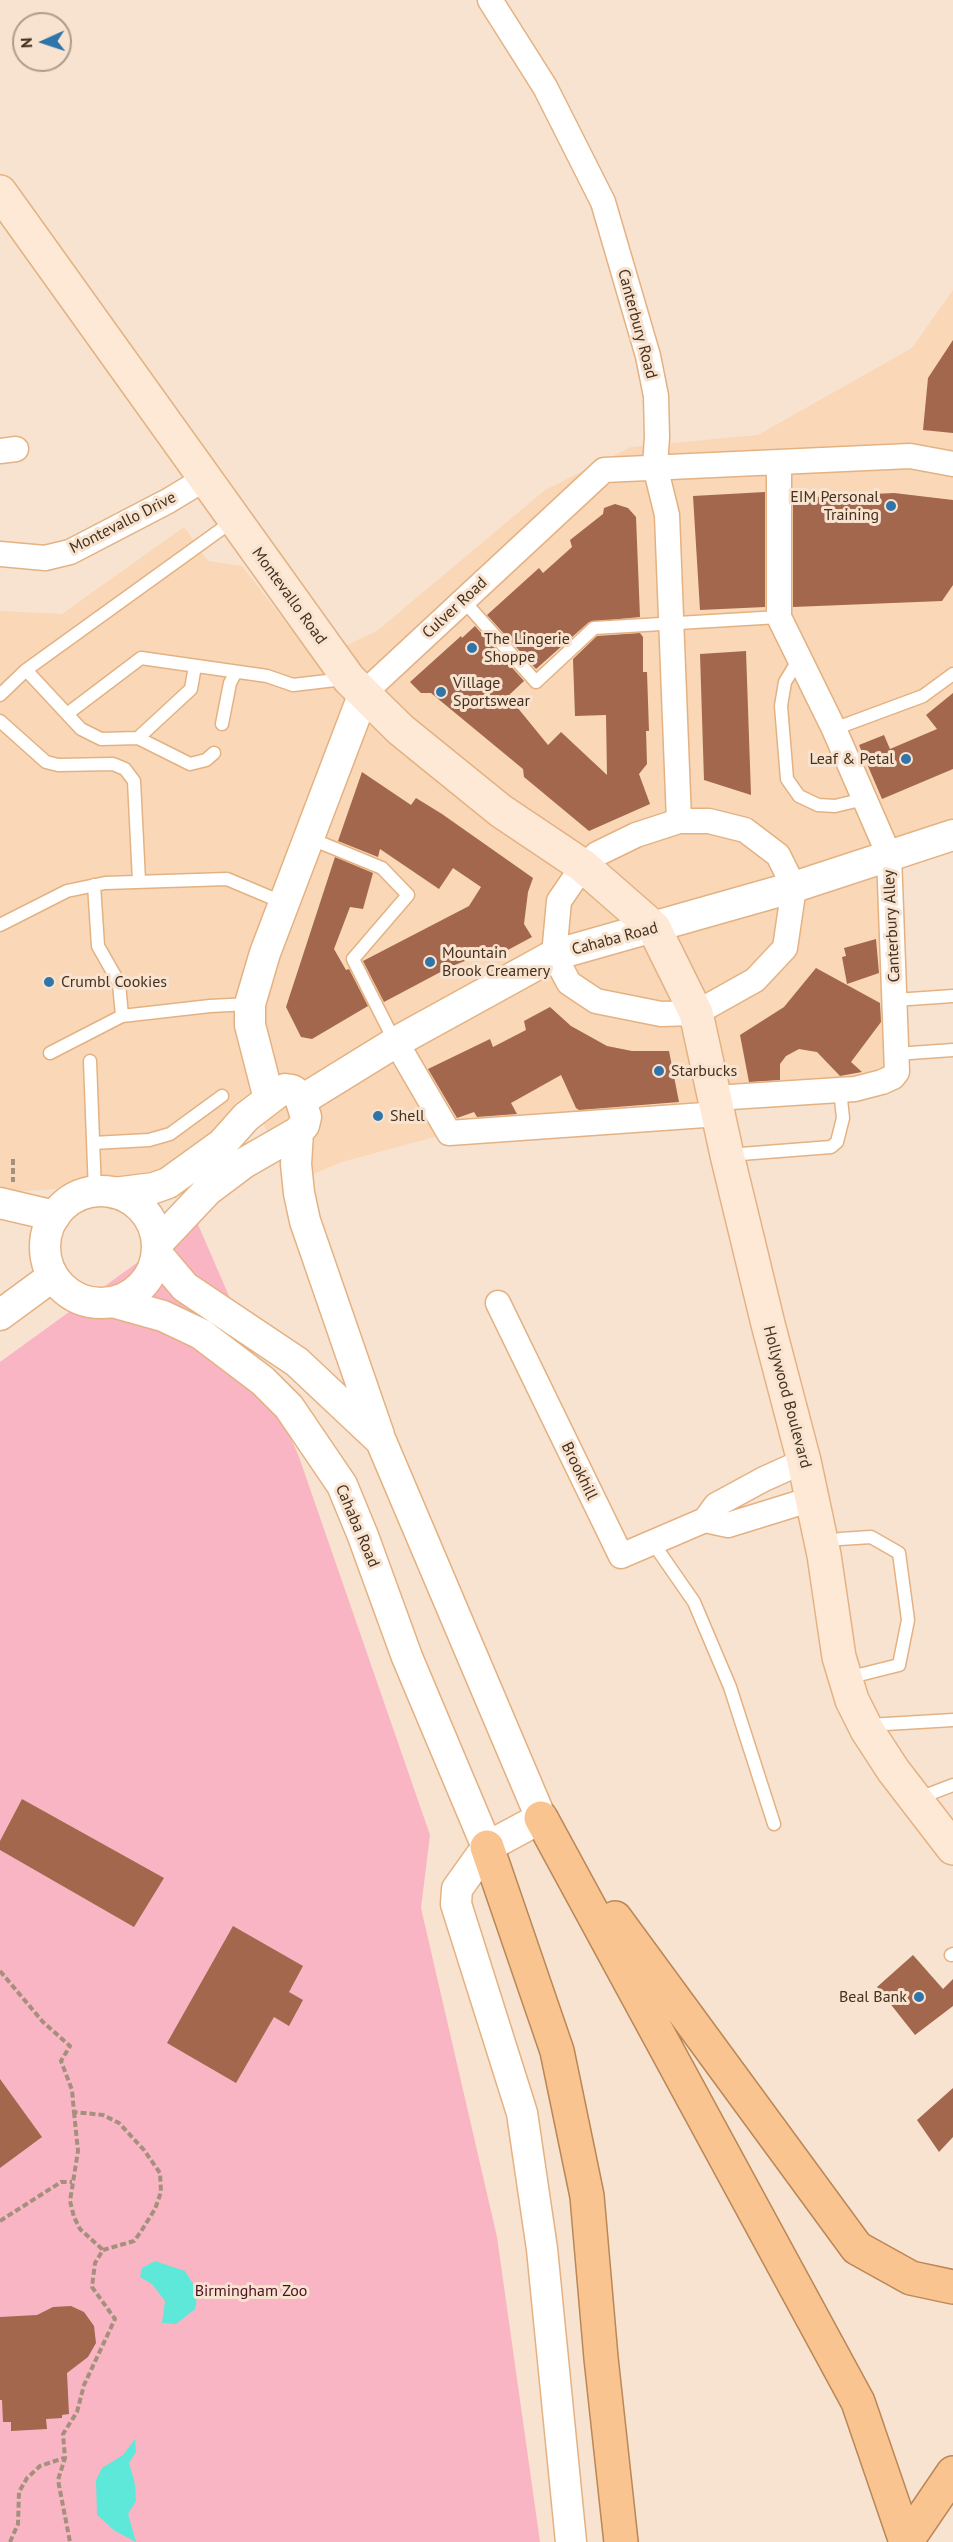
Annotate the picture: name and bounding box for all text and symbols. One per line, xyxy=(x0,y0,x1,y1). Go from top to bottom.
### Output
north arrow xyxy=(12,12,72,72)
text: N xyxy=(16,37,36,49)
street label: Canterbury Road xyxy=(613,267,661,381)
place label: EIM Personal Training xyxy=(790,487,879,525)
street label: Montevallo Drive xyxy=(67,488,179,558)
marker: EIM Personal Training xyxy=(884,499,898,513)
street label: Montevallo Road xyxy=(248,544,330,648)
street label: Culver Road xyxy=(419,573,491,643)
place label: The Lingerie Shoppe xyxy=(484,629,570,667)
marker: The Lingerie Shoppe xyxy=(465,641,479,655)
place label: Village Sportswear xyxy=(453,673,530,711)
marker: Village Sportswear xyxy=(434,685,448,699)
place label: Leaf & Petal xyxy=(809,749,894,769)
marker: Leaf & Petal xyxy=(899,752,913,766)
street label: Canterbury Alley xyxy=(879,869,905,983)
street label: Cahaba Road xyxy=(570,918,660,960)
place label: Mountain Brook Creamery xyxy=(442,943,550,981)
marker: Mountain Brook Creamery xyxy=(423,955,437,969)
place label: Crumbl Cookies xyxy=(61,972,167,992)
marker: Crumbl Cookies xyxy=(42,975,56,989)
place label: Starbucks xyxy=(671,1061,737,1081)
marker: Starbucks xyxy=(652,1064,666,1078)
place label: Shell xyxy=(390,1106,425,1126)
marker: Shell xyxy=(371,1109,385,1123)
street label: Hollywood Boulevard xyxy=(759,1324,815,1470)
street label: Brookhill xyxy=(557,1439,601,1503)
street label: Cahaba Road xyxy=(331,1482,383,1570)
place label: Beal Bank xyxy=(839,1987,907,2007)
marker: Beal Bank xyxy=(912,1990,926,2004)
park label: Birmingham Zoo xyxy=(195,2281,307,2301)

